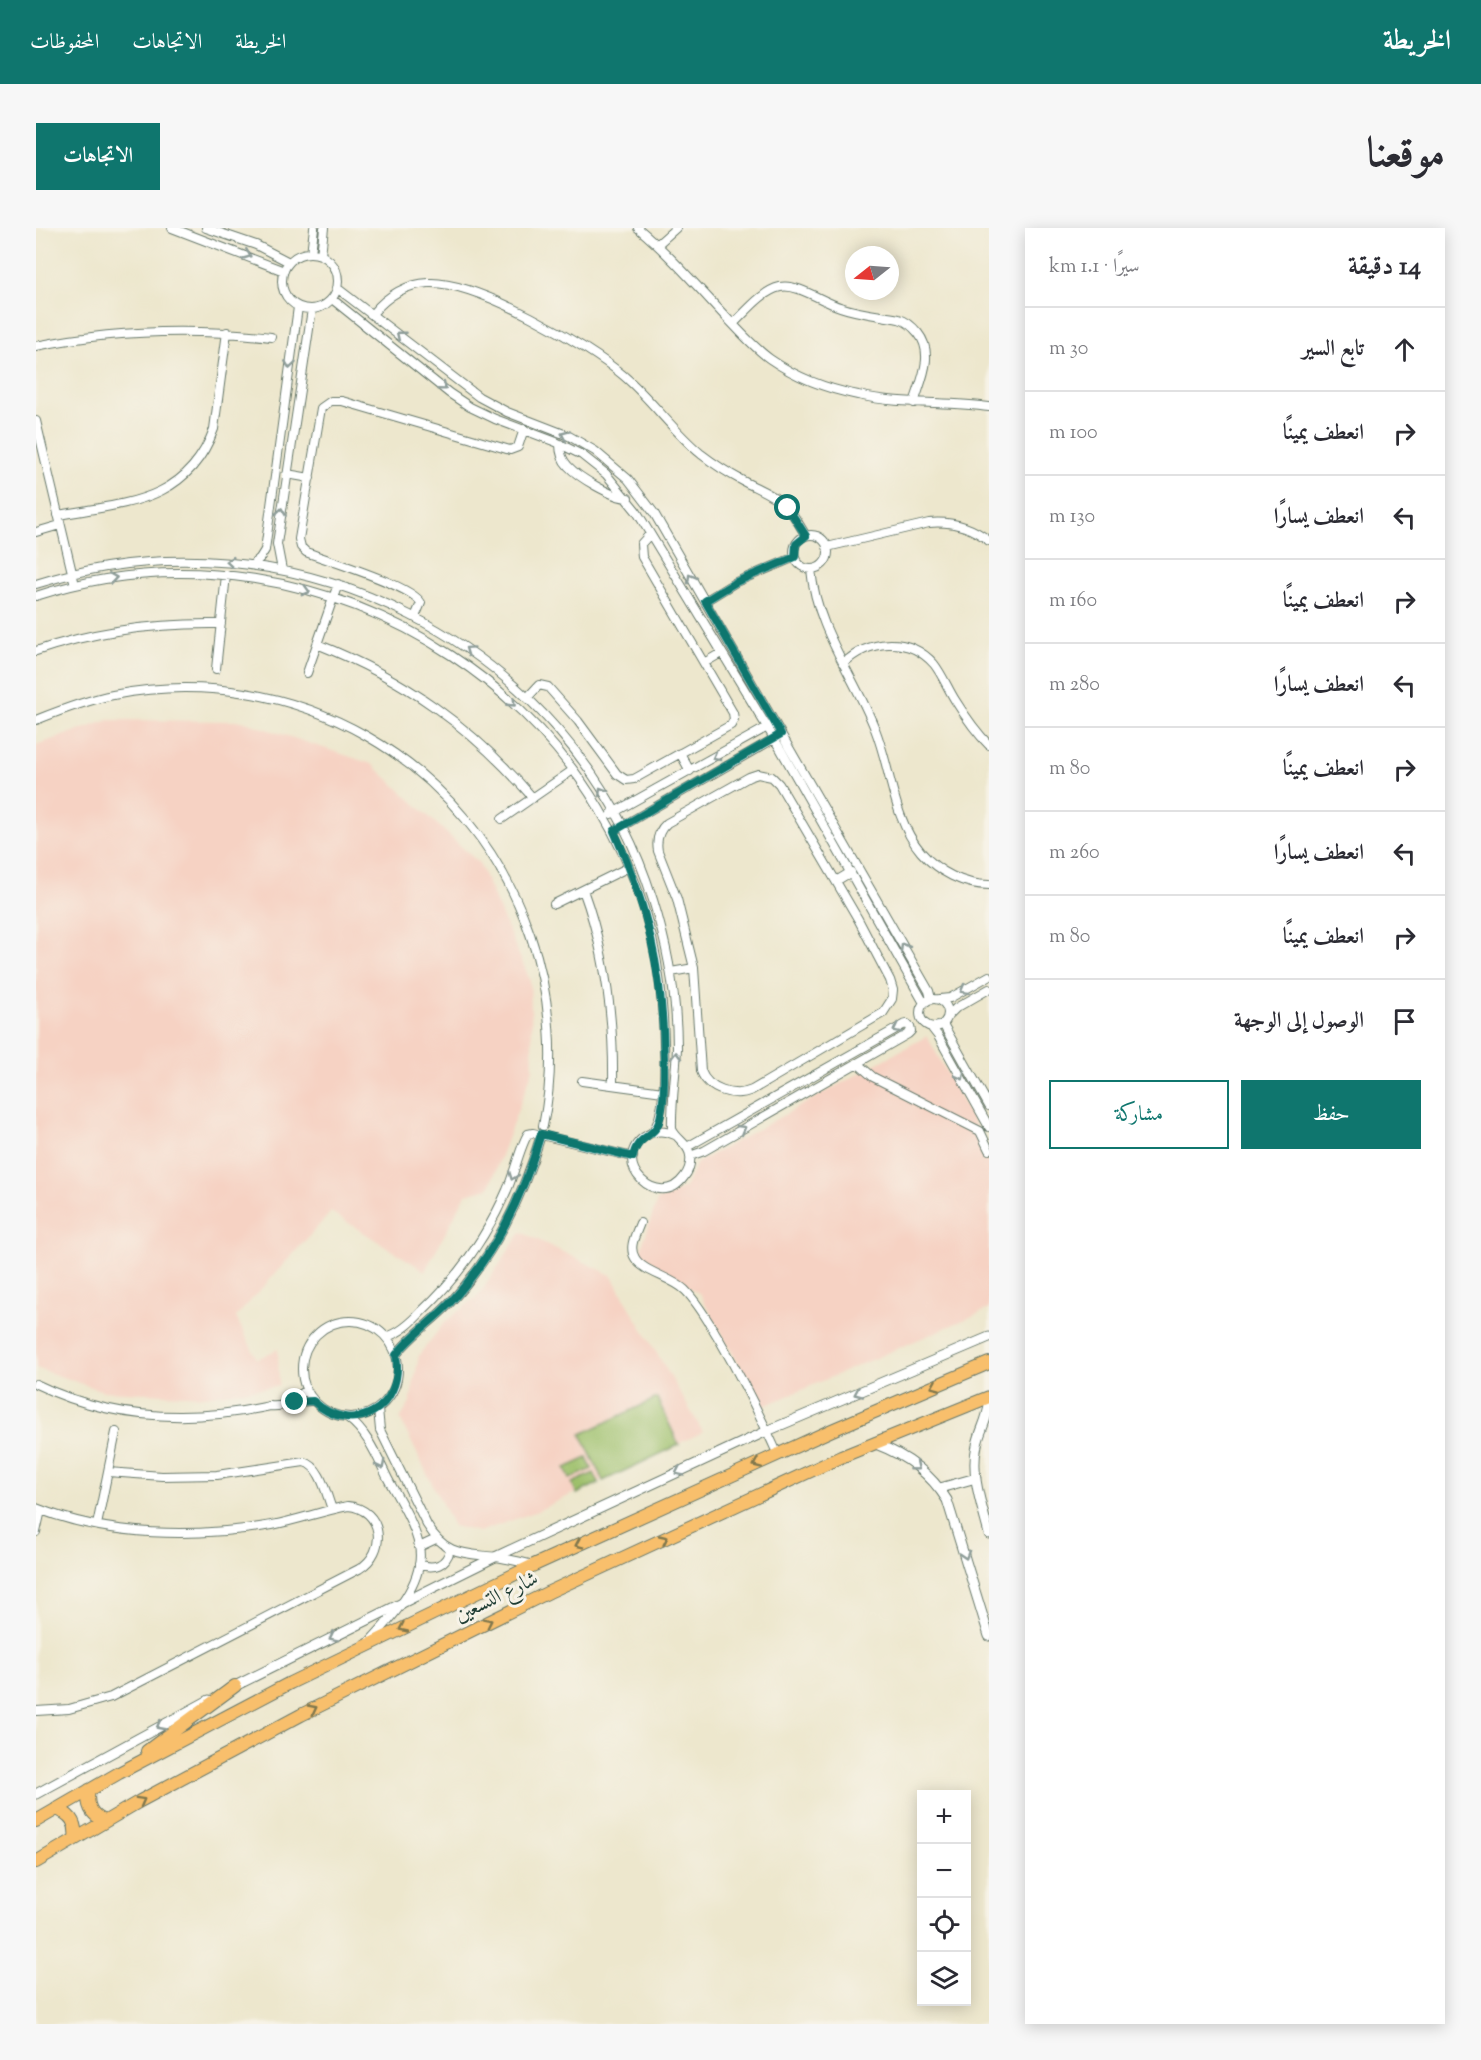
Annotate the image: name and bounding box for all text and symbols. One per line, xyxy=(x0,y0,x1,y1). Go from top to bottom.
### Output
text: الخريطة xyxy=(1383,22,1451,62)
text: المحفوظات xyxy=(30,28,99,58)
text: الاتجاهات xyxy=(132,28,202,58)
text: الخريطة xyxy=(235,28,286,58)
button: الاتجاهات xyxy=(36,123,160,190)
text: موقعنا xyxy=(1367,126,1445,186)
north arrow xyxy=(845,246,899,300)
one-way arrow xyxy=(241,248,251,261)
text: 14 دقيقة xyxy=(1348,249,1421,286)
text: سيرًا · 1.1 km xyxy=(1049,253,1140,282)
one-way arrow xyxy=(396,332,407,343)
icon: ahead xyxy=(1388,333,1421,366)
text: تابع السير xyxy=(1302,334,1364,366)
text: 30 m xyxy=(1049,335,1088,364)
one-way arrow xyxy=(285,360,297,369)
one-way arrow xyxy=(436,380,447,391)
icon: right xyxy=(1388,417,1421,450)
text: انعطف يمينًا xyxy=(1283,418,1364,450)
text: 100 m xyxy=(1049,419,1098,448)
one-way arrow xyxy=(561,430,572,442)
route start xyxy=(774,494,800,520)
icon: left xyxy=(1388,501,1421,534)
text: انعطف يسارًا xyxy=(1274,502,1364,534)
text: 130 m xyxy=(1049,503,1095,532)
one-way arrow xyxy=(275,508,287,517)
one-way arrow xyxy=(225,556,234,569)
one-way arrow xyxy=(109,573,118,585)
one-way arrow xyxy=(687,574,699,584)
one-way arrow xyxy=(301,583,311,596)
icon: right xyxy=(1388,585,1421,618)
text: انعطف يمينًا xyxy=(1283,586,1364,618)
text: 160 m xyxy=(1049,587,1097,616)
one-way arrow xyxy=(465,646,476,657)
icon: left xyxy=(1388,669,1421,702)
text: انعطف يسارًا xyxy=(1274,670,1364,702)
text: 280 m xyxy=(1049,671,1100,700)
one-way arrow xyxy=(505,695,516,706)
one-way arrow xyxy=(712,749,722,761)
icon: right xyxy=(1388,753,1421,786)
text: انعطف يمينًا xyxy=(1283,754,1364,786)
text: 80 m xyxy=(1049,755,1090,784)
one-way arrow xyxy=(598,787,610,797)
icon: left xyxy=(1388,837,1421,870)
text: انعطف يسارًا xyxy=(1274,838,1364,870)
text: 260 m xyxy=(1049,839,1100,868)
icon: right xyxy=(1388,921,1421,954)
text: انعطف يمينًا xyxy=(1283,922,1364,954)
text: 80 m xyxy=(1049,923,1090,952)
one-way arrow xyxy=(899,943,911,953)
one-way arrow xyxy=(960,982,970,994)
icon: arrive xyxy=(1388,1005,1421,1038)
text: الوصول إلى الوجهة xyxy=(1234,1006,1364,1038)
one-way arrow xyxy=(892,1022,903,1033)
one-way arrow xyxy=(670,1051,683,1060)
one-way arrow xyxy=(954,1070,965,1081)
button: مشاركة xyxy=(1049,1080,1229,1149)
button: حفظ xyxy=(1241,1080,1421,1149)
one-way arrow xyxy=(736,1125,746,1136)
one-way arrow xyxy=(507,1171,520,1181)
one-way arrow xyxy=(931,1379,942,1391)
one-way arrow xyxy=(853,1386,864,1398)
route end xyxy=(281,1388,307,1414)
one-way arrow xyxy=(752,1457,763,1469)
one-way arrow xyxy=(374,1459,385,1469)
one-way arrow xyxy=(909,1459,920,1470)
one-way arrow xyxy=(675,1464,686,1476)
one-way arrow xyxy=(658,1534,669,1546)
one-way arrow xyxy=(574,1537,585,1549)
one-way arrow xyxy=(958,1549,970,1560)
street label: شارع التسعين xyxy=(450,1565,544,1632)
one-way arrow xyxy=(481,1618,492,1630)
one-way arrow xyxy=(399,1621,410,1633)
one-way arrow xyxy=(328,1630,339,1642)
one-way arrow xyxy=(307,1704,318,1716)
one-way arrow xyxy=(155,1719,166,1730)
map controls xyxy=(917,1790,971,2006)
button: + xyxy=(917,1790,971,1844)
one-way arrow xyxy=(135,1796,145,1808)
button: − xyxy=(917,1844,971,1898)
button: locate xyxy=(917,1898,971,1952)
button: layers xyxy=(917,1952,971,2006)

